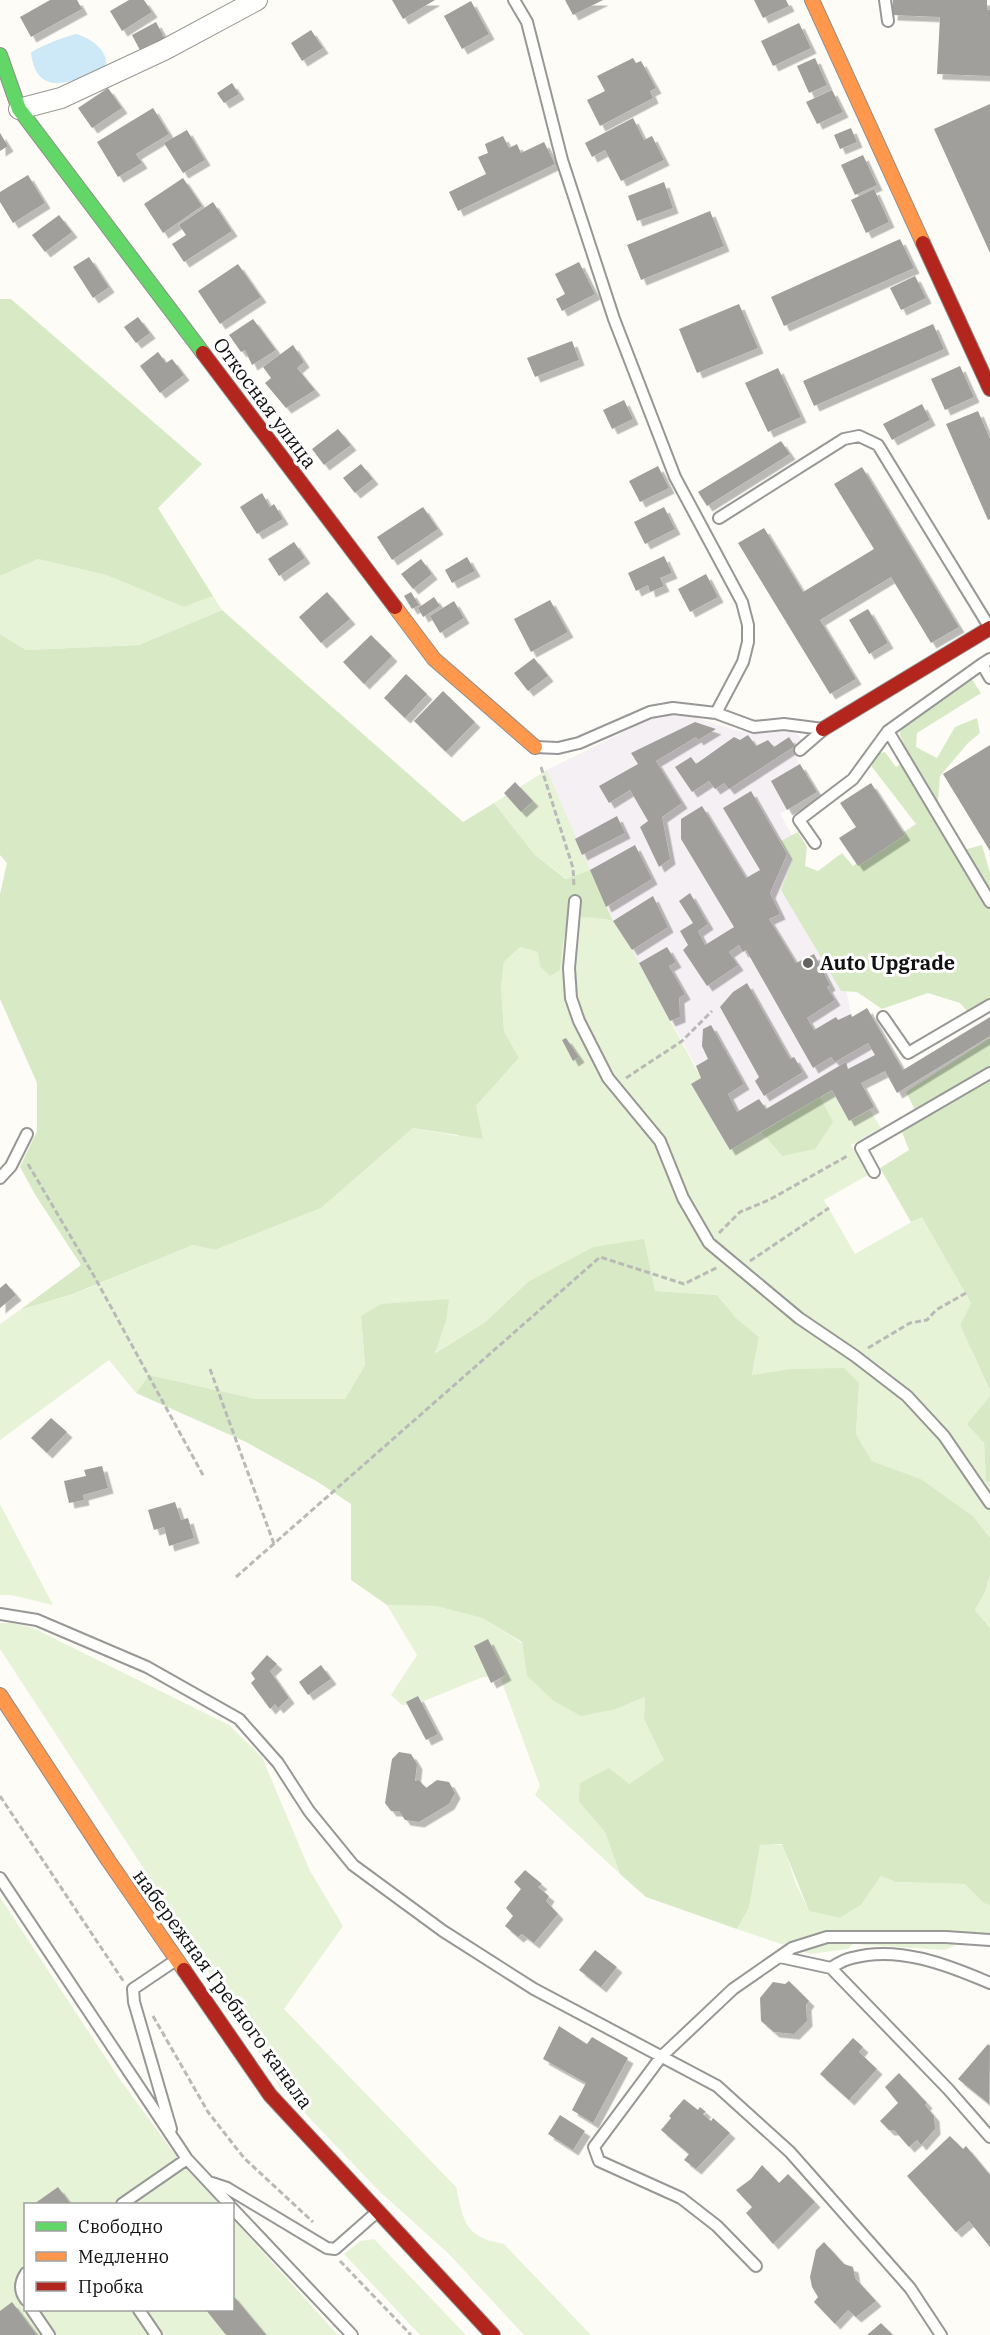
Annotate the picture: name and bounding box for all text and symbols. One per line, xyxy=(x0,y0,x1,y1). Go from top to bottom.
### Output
street label: Откосная улица xyxy=(207,332,324,474)
place label: Auto Upgrade xyxy=(820,949,955,976)
marker: Auto Upgrade xyxy=(801,956,815,970)
street label: набережная Гребного канала xyxy=(127,1863,320,2114)
legend xyxy=(24,2203,234,2311)
text: Свободно xyxy=(78,2215,163,2238)
text: Медленно xyxy=(78,2245,169,2268)
text: Пробка xyxy=(78,2275,144,2298)

